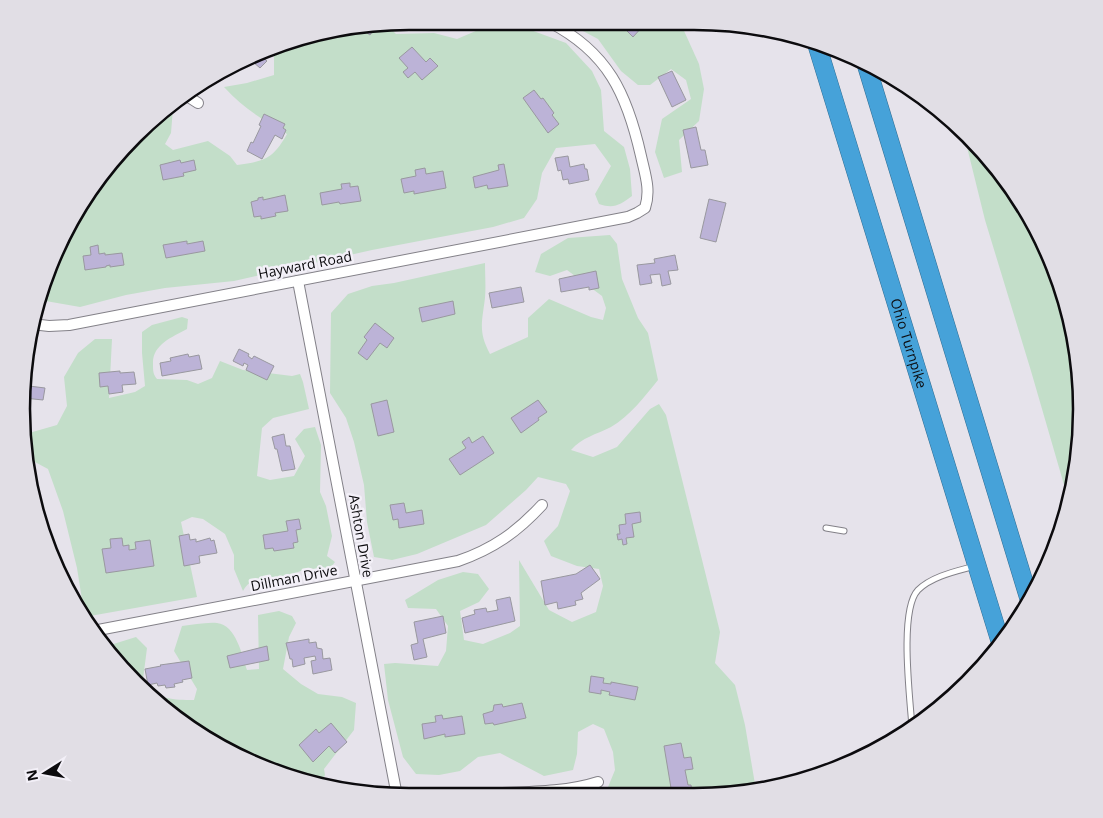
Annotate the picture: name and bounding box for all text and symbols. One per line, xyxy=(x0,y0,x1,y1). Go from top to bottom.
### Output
street label: Hayward Road xyxy=(256,246,353,283)
street label: Ohio Turnpike xyxy=(886,296,932,391)
street label: Ashton Drive xyxy=(345,493,378,579)
street label: Dillman Drive xyxy=(249,560,339,595)
north arrow xyxy=(20,748,70,798)
text: N xyxy=(21,768,42,783)

